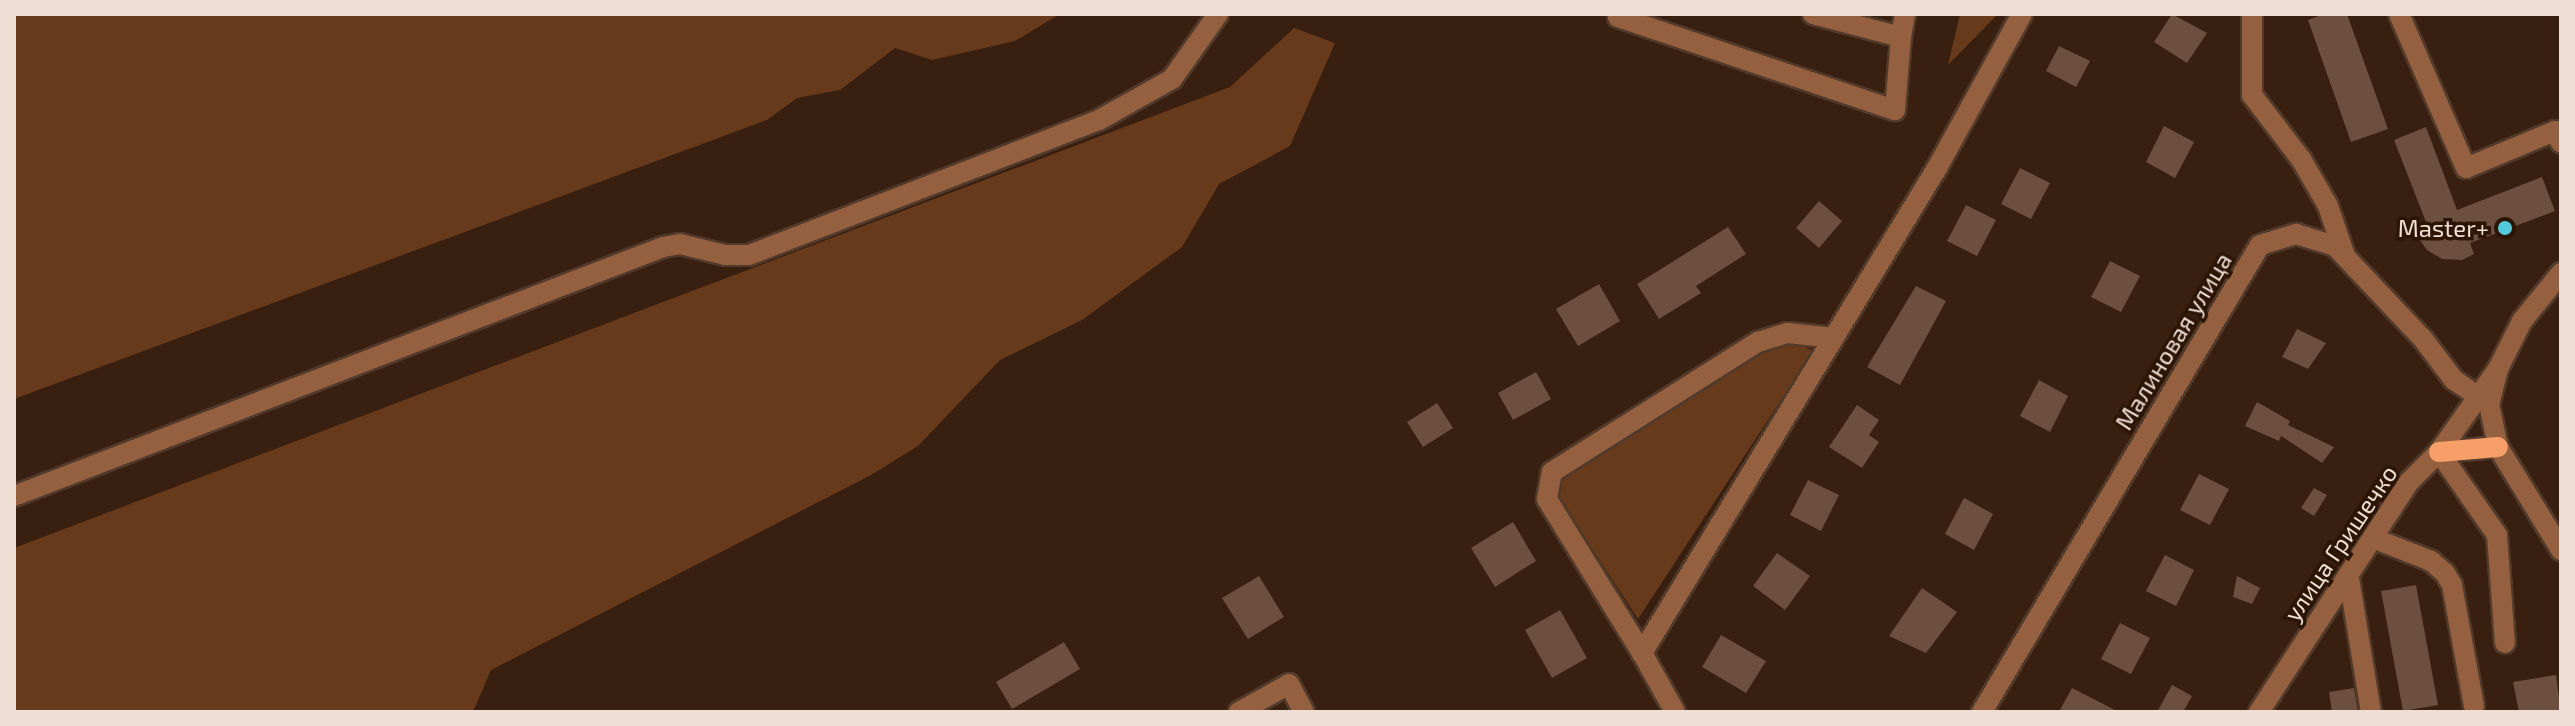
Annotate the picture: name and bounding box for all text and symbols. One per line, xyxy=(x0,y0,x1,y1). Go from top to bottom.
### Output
place label: Master+ xyxy=(2398,214,2489,242)
marker: Master+ xyxy=(2496,219,2514,237)
street label: Малиновая улица xyxy=(2109,247,2237,435)
street label: улица Гришечко xyxy=(2277,459,2403,627)

